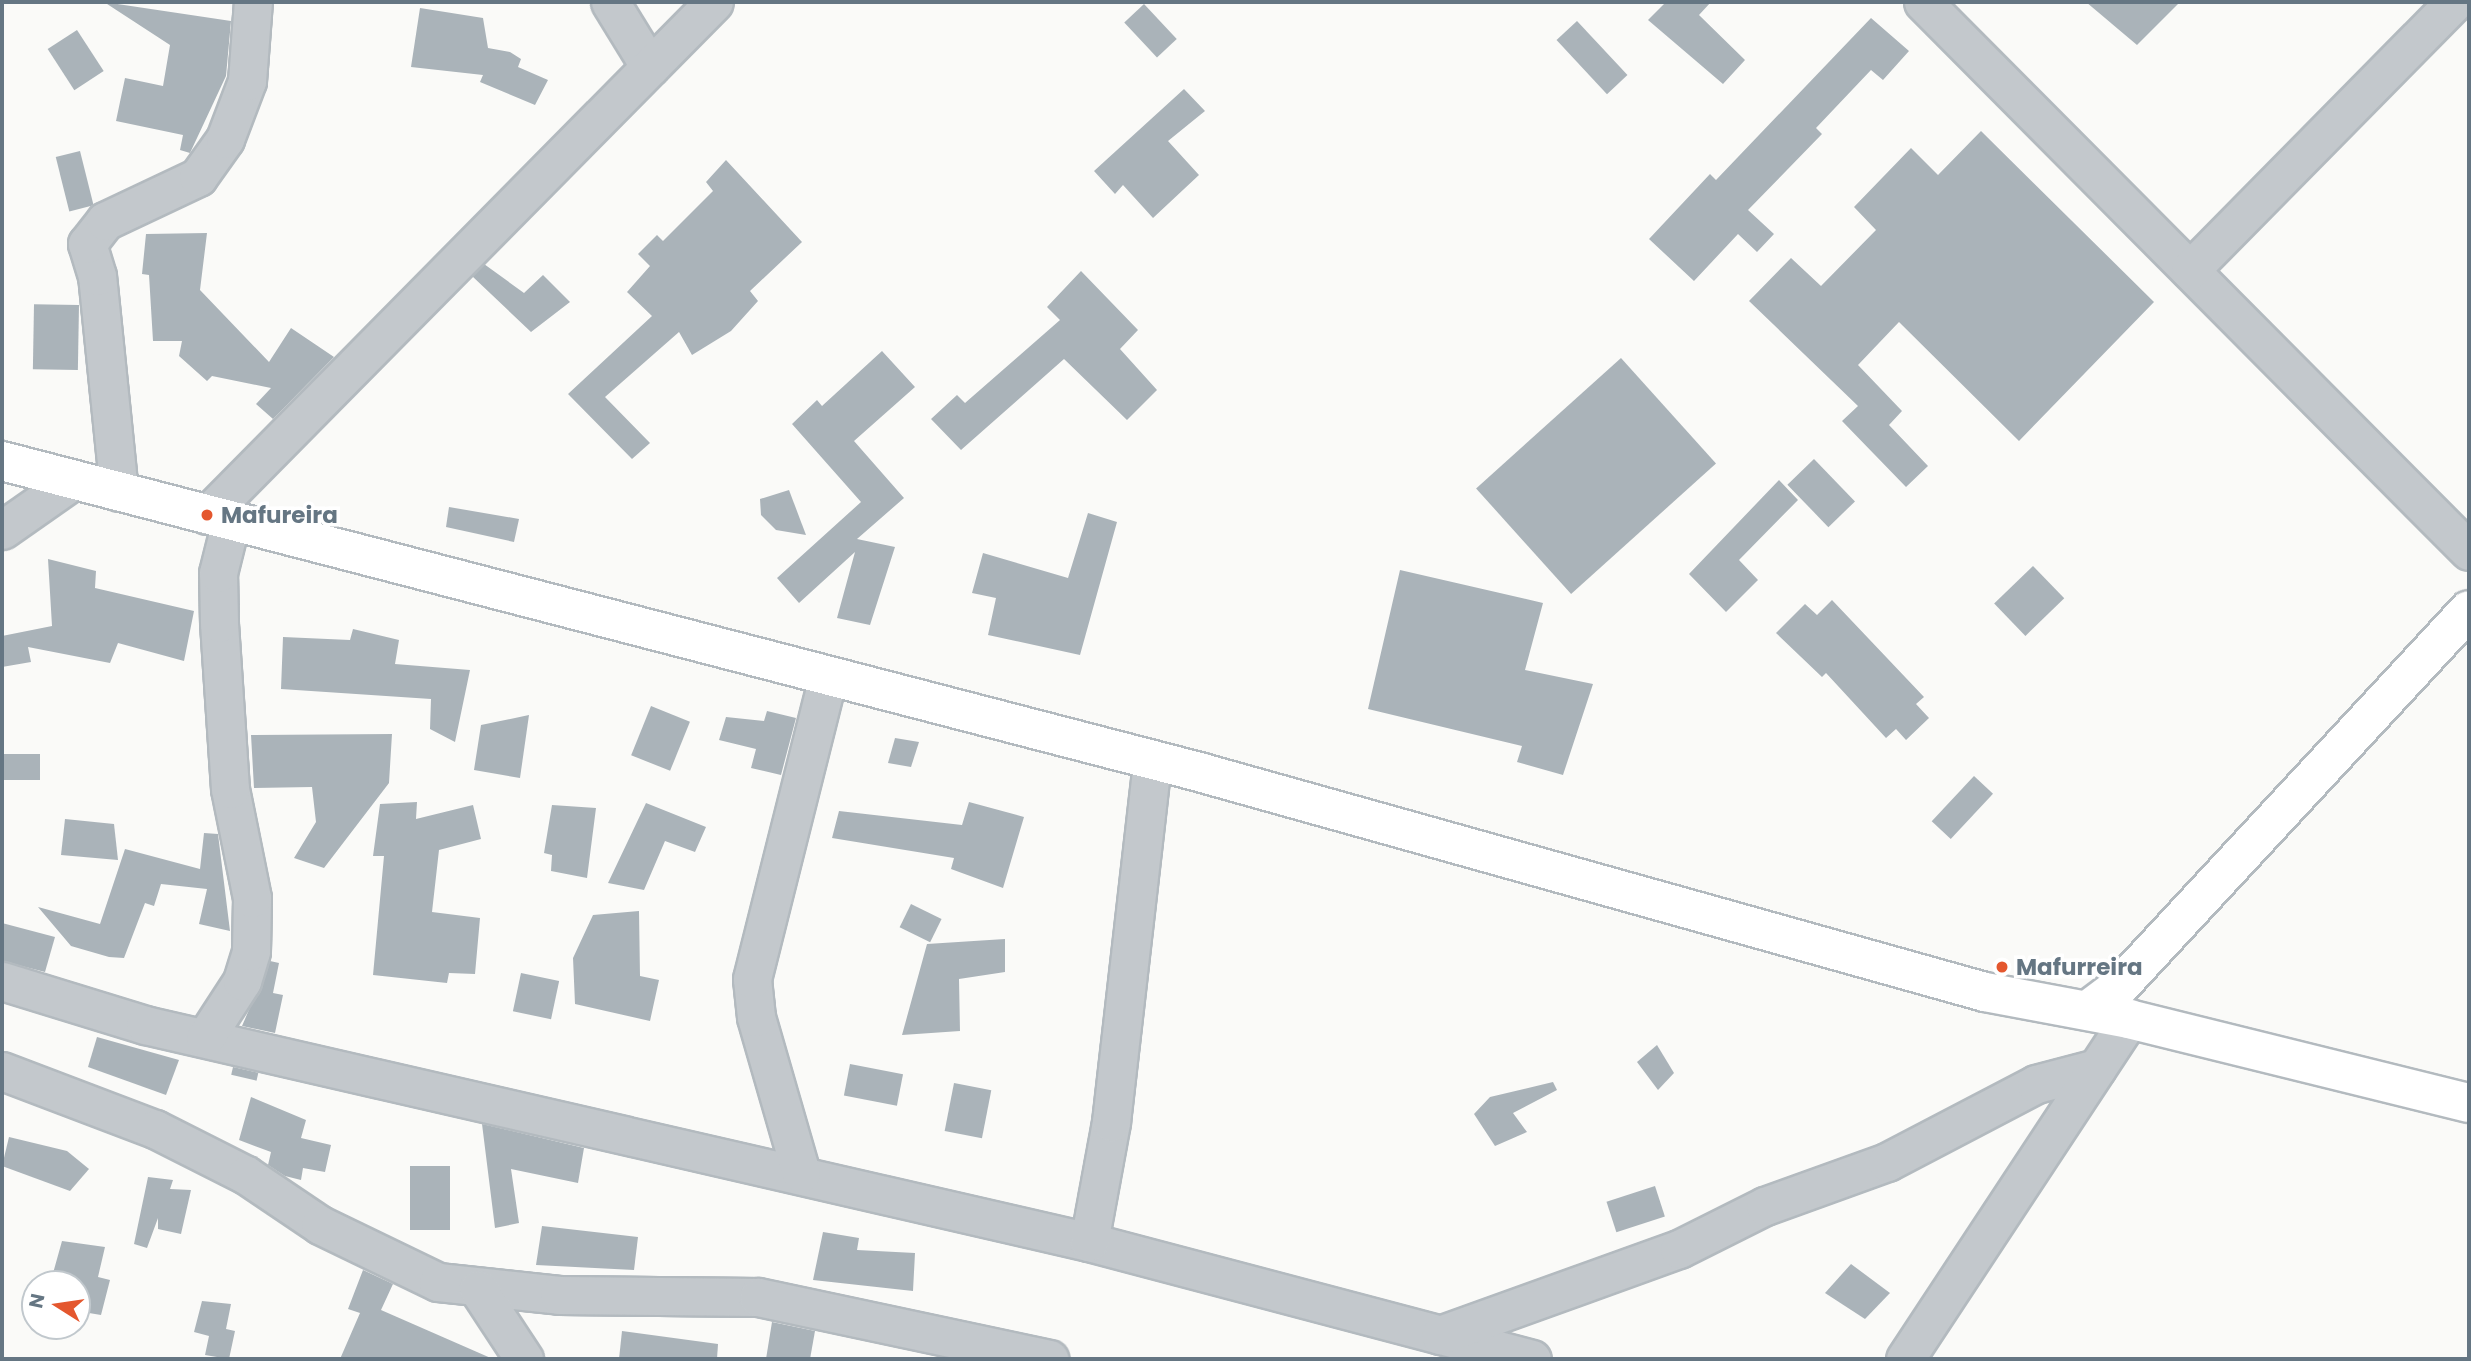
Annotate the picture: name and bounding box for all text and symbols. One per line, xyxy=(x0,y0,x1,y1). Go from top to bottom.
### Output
place label: Mafureira xyxy=(221,501,338,529)
marker: Mafureira xyxy=(199,507,215,523)
place label: Mafurreira xyxy=(2016,953,2143,981)
marker: Mafurreira xyxy=(1994,959,2010,975)
north arrow xyxy=(21,1270,91,1340)
text: N xyxy=(22,1291,52,1311)

